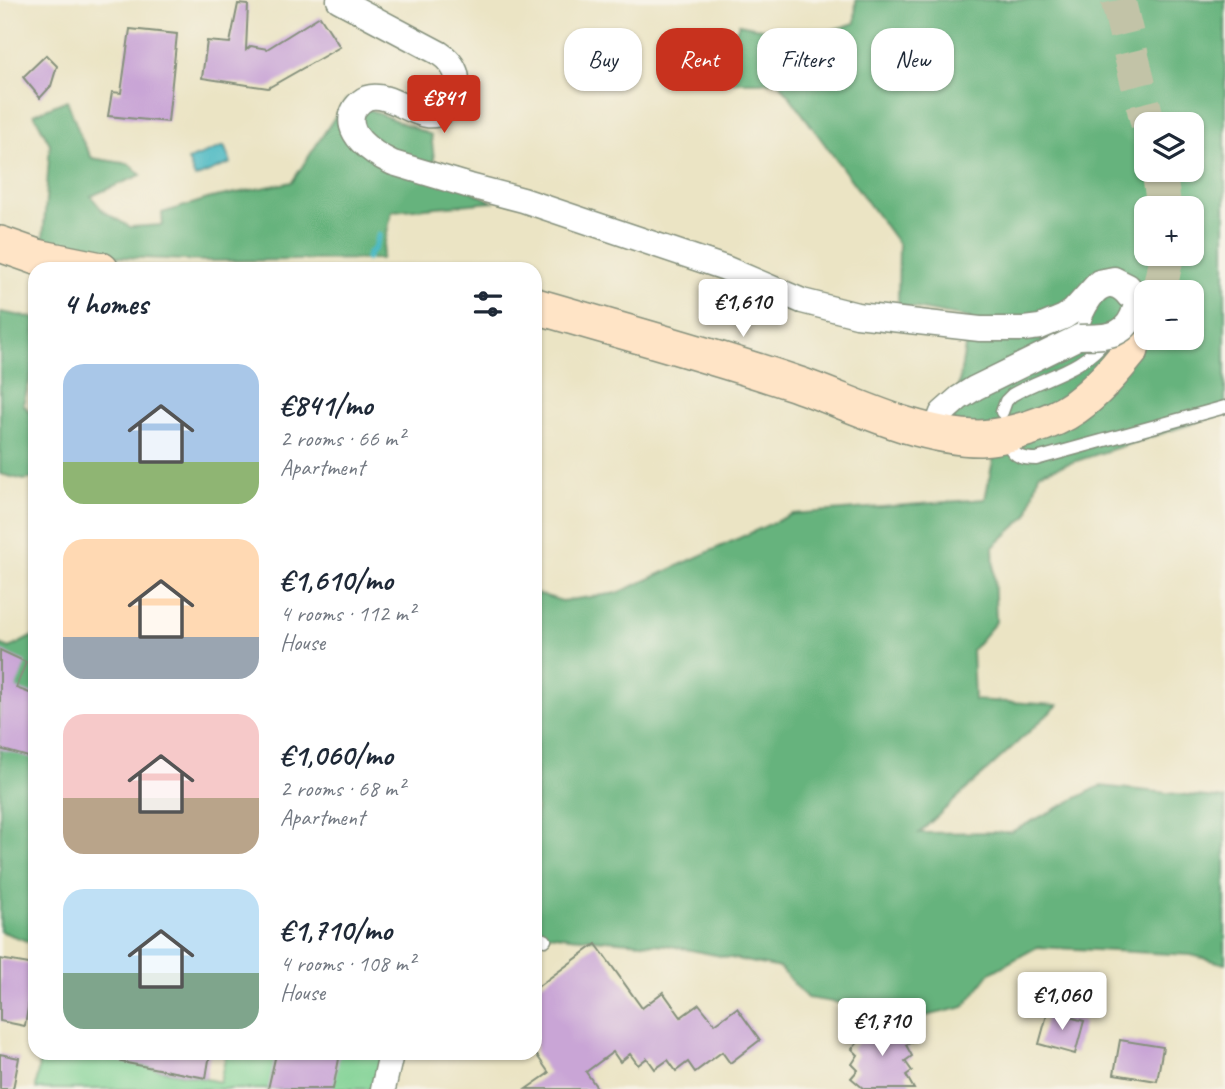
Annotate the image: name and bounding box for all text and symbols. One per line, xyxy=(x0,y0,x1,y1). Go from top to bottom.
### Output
chip: Buy xyxy=(564,28,642,91)
chip: Rent xyxy=(656,28,743,91)
chip: Filters xyxy=(757,28,857,91)
chip: New xyxy=(871,28,954,91)
pin: €841 xyxy=(403,76,485,135)
text: €841 xyxy=(423,83,465,112)
map controls xyxy=(1134,112,1204,350)
button: layers xyxy=(1134,112,1204,182)
button: + xyxy=(1134,196,1204,266)
pin: €1,610 xyxy=(686,280,800,339)
button: − xyxy=(1134,280,1204,350)
text: 4 homes xyxy=(63,285,148,323)
icon: filters xyxy=(469,285,507,323)
text: €1,610 xyxy=(715,287,771,316)
text: €841/mo xyxy=(280,386,372,424)
icon: home xyxy=(119,392,203,476)
text: 2 rooms · 66 m² xyxy=(280,424,404,453)
text: Apartment xyxy=(280,453,365,482)
text: €1,610/mo xyxy=(280,561,393,599)
icon: home xyxy=(119,567,203,651)
text: 4 rooms · 112 m² xyxy=(280,599,415,628)
text: House xyxy=(280,628,325,657)
text: €1,060/mo xyxy=(280,736,393,774)
icon: home xyxy=(119,742,203,826)
text: 2 rooms · 68 m² xyxy=(280,774,404,803)
text: Apartment xyxy=(280,803,365,832)
text: €1,710/mo xyxy=(280,911,392,949)
icon: home xyxy=(119,917,203,1001)
text: 4 rooms · 108 m² xyxy=(280,949,415,978)
pin: €1,060 xyxy=(1005,972,1119,1032)
text: House xyxy=(280,978,325,1007)
text: €1,060 xyxy=(1034,980,1090,1009)
pin: €1,710 xyxy=(825,998,939,1058)
text: €1,710 xyxy=(854,1006,910,1035)

